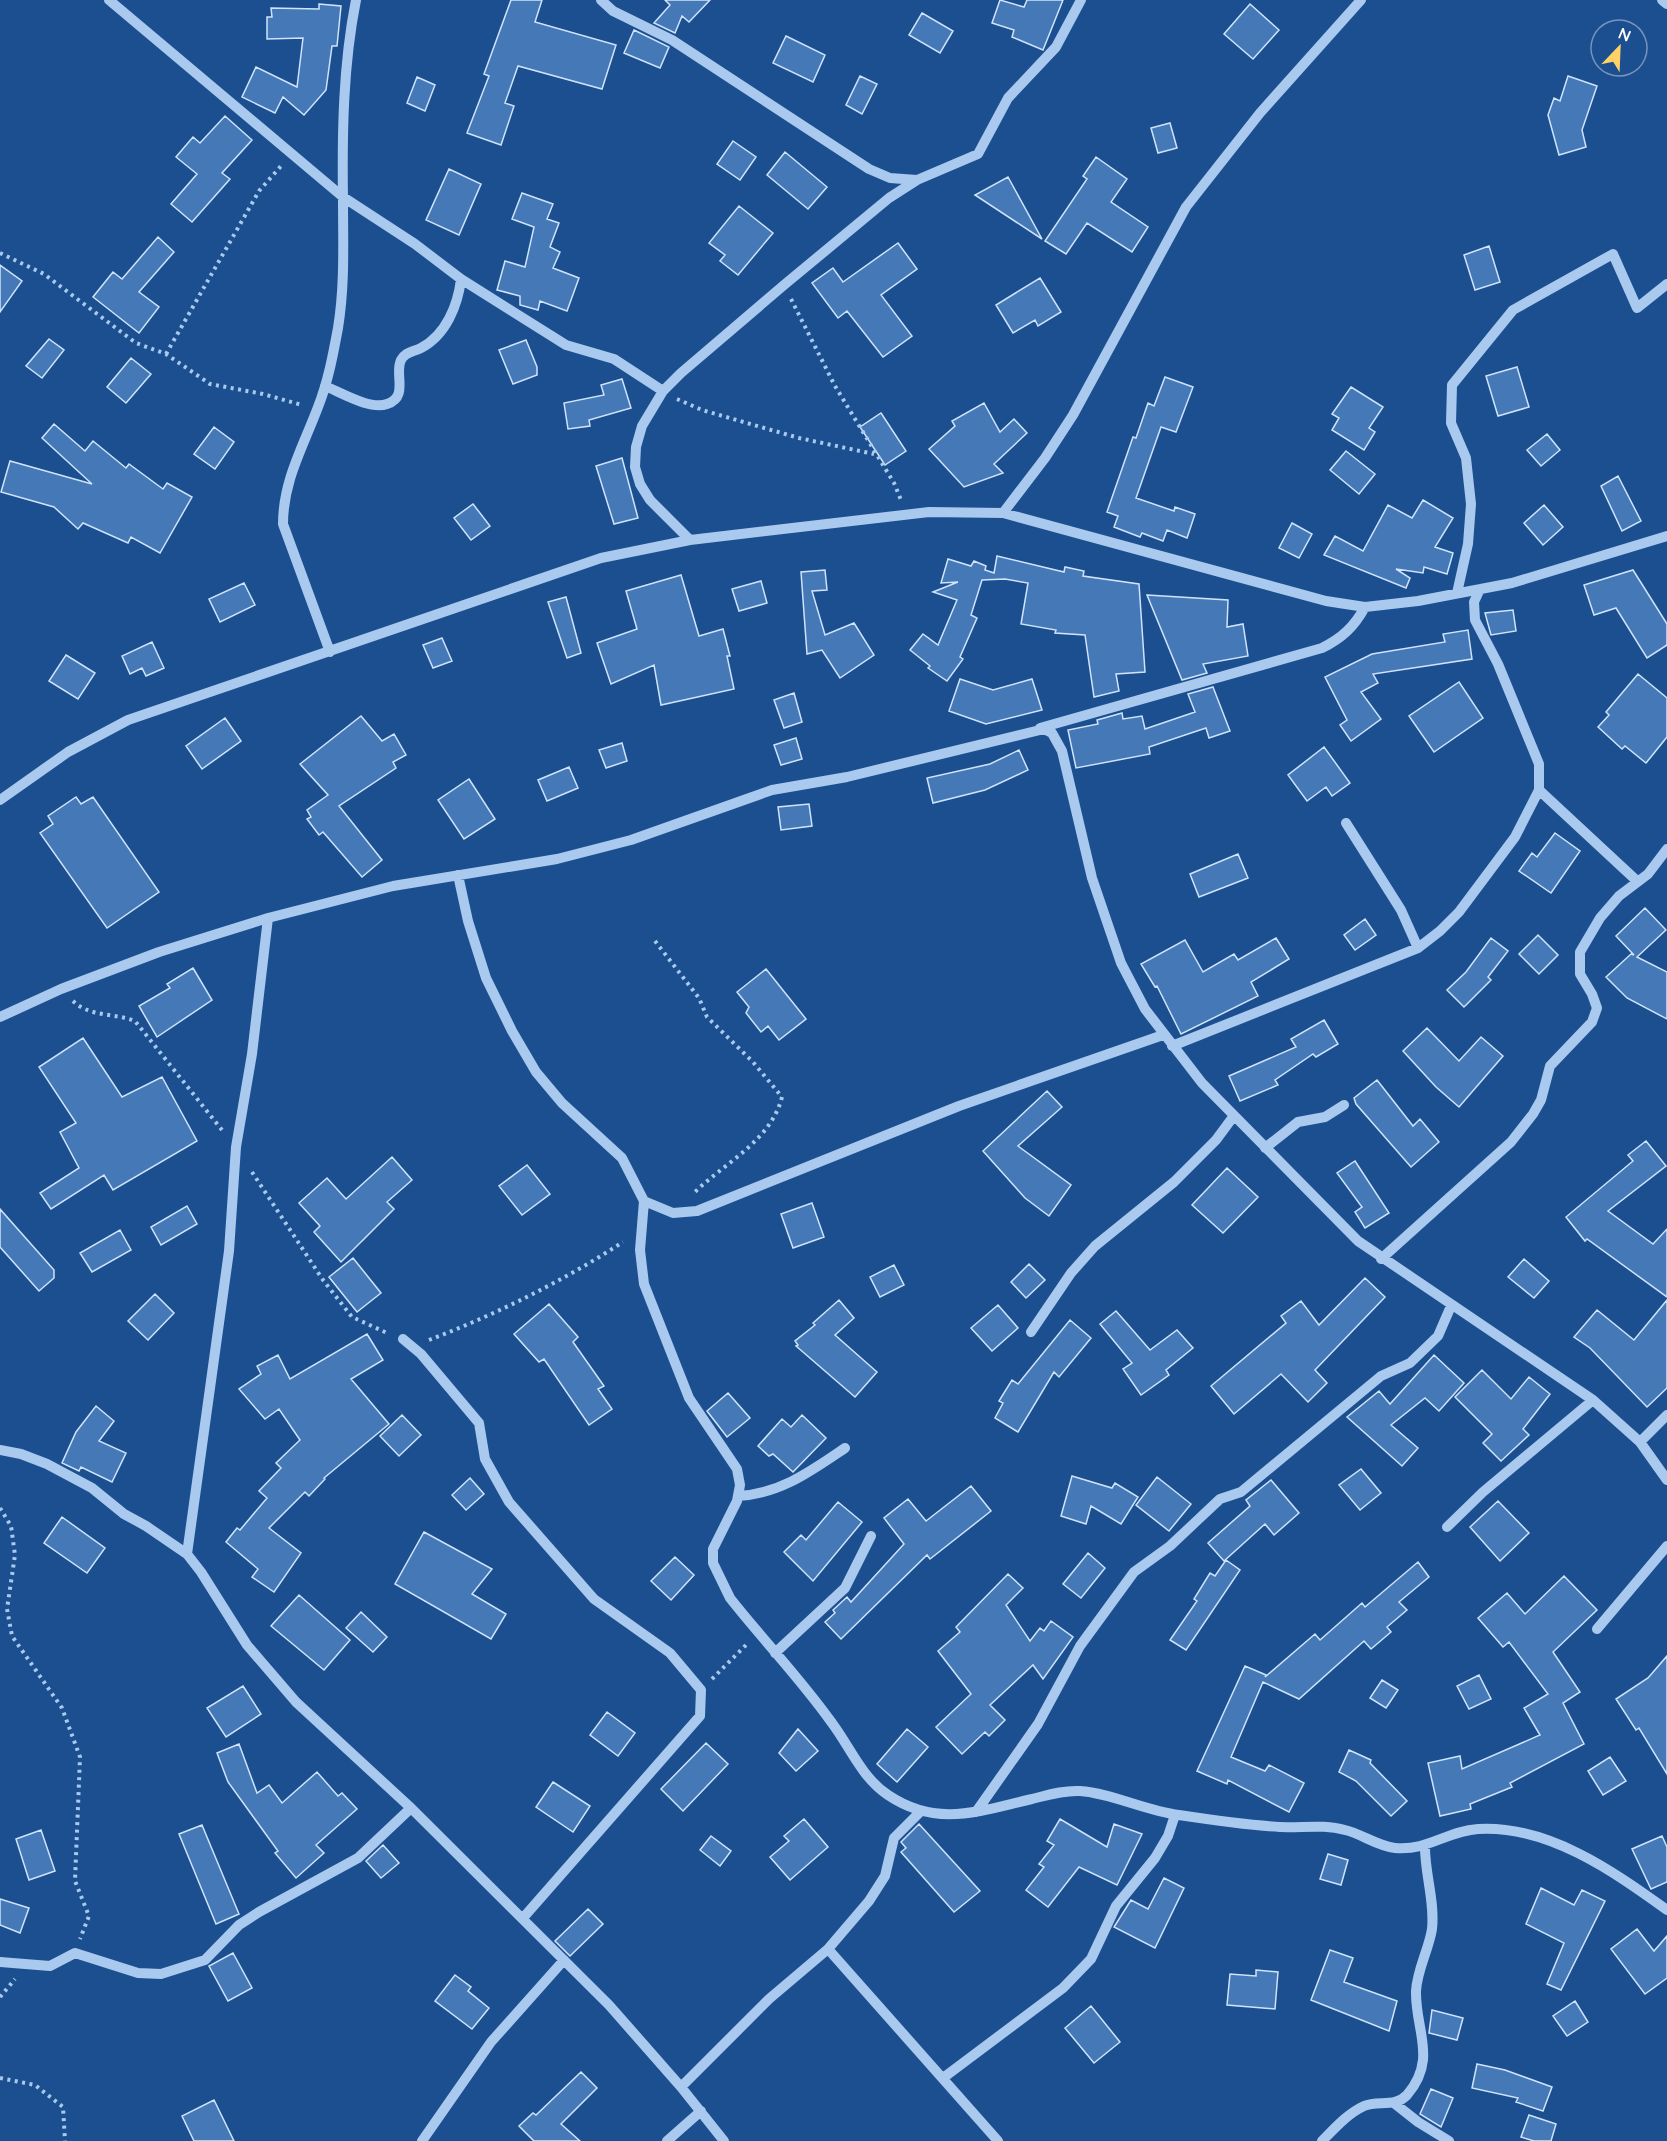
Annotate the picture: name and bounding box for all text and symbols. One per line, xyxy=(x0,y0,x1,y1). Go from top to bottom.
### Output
north arrow xyxy=(1589,18,1649,78)
text: N xyxy=(1616,23,1634,46)

